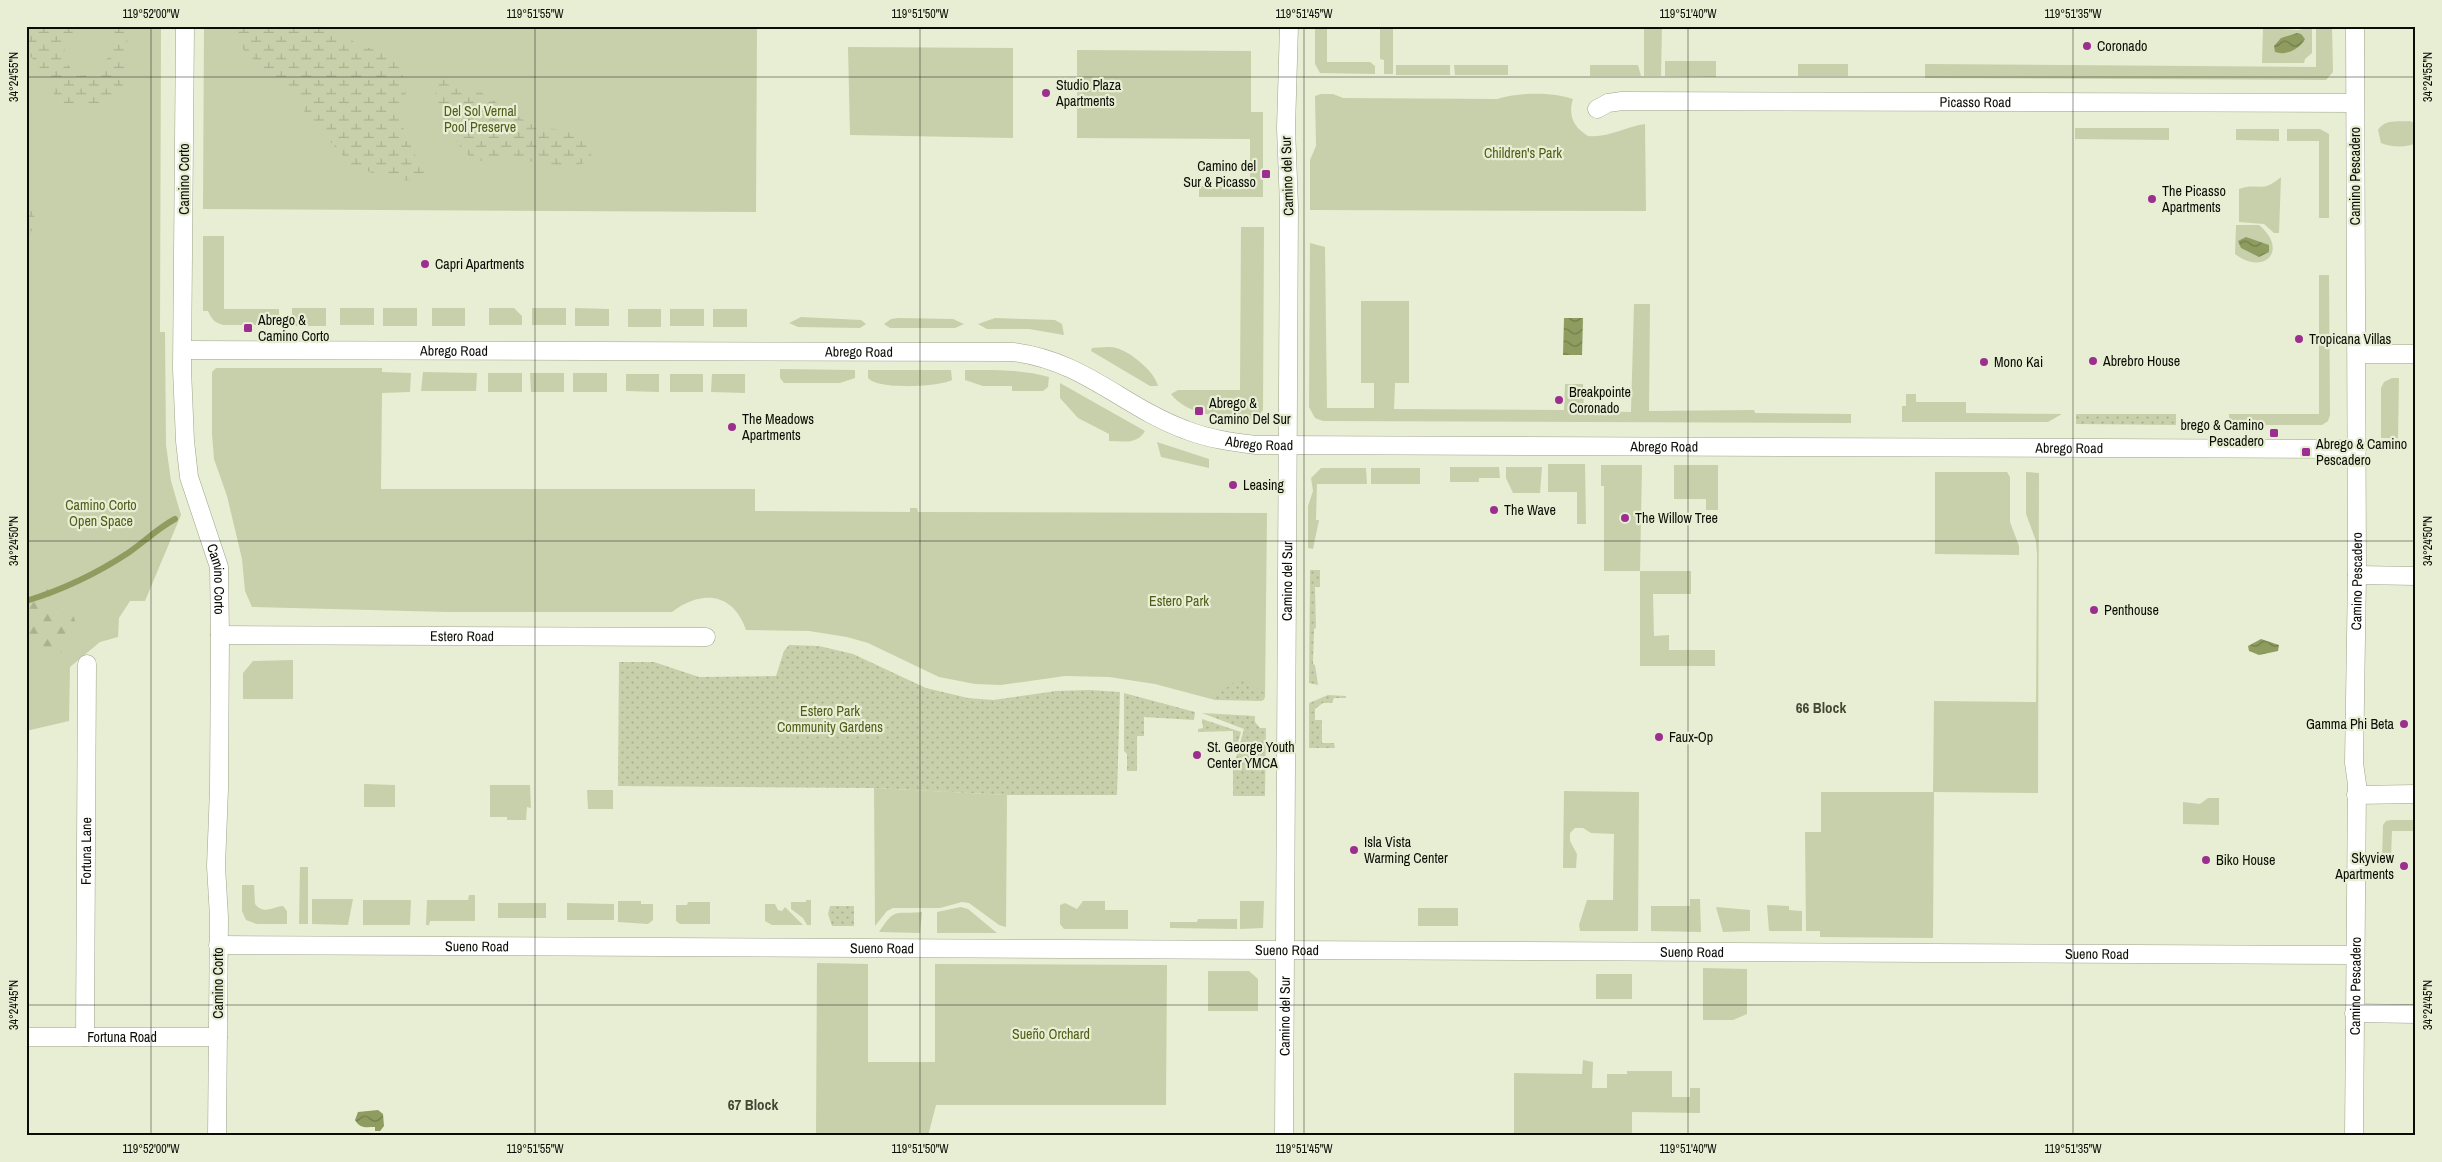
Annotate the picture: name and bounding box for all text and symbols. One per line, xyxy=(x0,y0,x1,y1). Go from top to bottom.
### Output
text: 119°52'00"W xyxy=(122,6,180,22)
text: 119°51'55"W xyxy=(506,6,564,22)
text: 119°51'50"W xyxy=(891,6,949,22)
text: 119°51'45"W xyxy=(1275,6,1333,22)
text: 119°51'40"W xyxy=(1659,6,1717,22)
text: 119°51'35"W xyxy=(2044,6,2102,22)
place label: Coronado xyxy=(2097,37,2147,55)
marker: Coronado xyxy=(2081,40,2093,52)
text: 34°24'55"N xyxy=(6,52,22,102)
text: 34°24'55"N xyxy=(2420,52,2436,102)
place label: Studio Plaza Apartments xyxy=(1055,76,1122,110)
marker: Studio Plaza Apartments xyxy=(1040,87,1052,99)
street label: Picasso Road xyxy=(1940,93,2011,111)
park label: Del Sol Vernal Pool Preserve xyxy=(444,102,516,136)
street label: Camino Pescadero xyxy=(2346,127,2364,225)
street label: Camino del Sur xyxy=(1277,136,1297,216)
street label: Camino Corto xyxy=(175,143,193,215)
park label: Children's Park xyxy=(1484,144,1562,162)
place label: Camino del Sur & Picasso xyxy=(1183,157,1256,191)
marker: Camino del Sur & Picasso xyxy=(1260,168,1272,180)
place label: The Picasso Apartments xyxy=(2161,182,2226,216)
marker: The Picasso Apartments xyxy=(2146,193,2158,205)
place label: Capri Apartments xyxy=(435,255,525,273)
marker: Capri Apartments xyxy=(419,258,431,270)
place label: Abrego & Camino Corto xyxy=(257,311,329,345)
marker: Abrego & Camino Corto xyxy=(242,322,254,334)
place label: Tropicana Villas xyxy=(2309,330,2392,348)
marker: Tropicana Villas xyxy=(2293,333,2305,345)
street label: Abrego Road xyxy=(419,342,488,360)
street label: Abrego Road xyxy=(824,343,893,361)
place label: Abrebro House xyxy=(2102,352,2180,370)
place label: Mono Kai xyxy=(1994,353,2043,371)
marker: Abrebro House xyxy=(2087,355,2099,367)
marker: Mono Kai xyxy=(1978,356,1990,368)
place label: Breakpointe Coronado xyxy=(1569,383,1631,417)
place label: Abrego & Camino Del Sur xyxy=(1208,394,1291,428)
marker: Breakpointe Coronado xyxy=(1553,394,1565,406)
marker: Abrego & Camino Del Sur xyxy=(1193,405,1205,417)
place label: The Meadows Apartments xyxy=(741,410,814,444)
place label: brego & Camino Pescadero xyxy=(2180,416,2264,450)
marker: The Meadows Apartments xyxy=(726,421,738,433)
marker: brego & Camino Pescadero xyxy=(2268,427,2280,439)
street label: Abrego Road xyxy=(1223,432,1293,454)
place label: Abrego & Camino Pescadero xyxy=(2315,435,2407,469)
street label: Abrego Road xyxy=(1629,437,1698,456)
street label: Abrego Road xyxy=(2034,439,2103,457)
marker: Abrego & Camino Pescadero xyxy=(2300,446,2312,458)
place label: Leasing xyxy=(1243,476,1284,494)
marker: Leasing xyxy=(1227,479,1239,491)
park label: Camino Corto Open Space xyxy=(65,496,137,530)
place label: The Wave xyxy=(1504,501,1556,519)
marker: The Wave xyxy=(1488,504,1500,516)
place label: The Willow Tree xyxy=(1635,509,1718,527)
marker: The Willow Tree xyxy=(1619,512,1631,524)
text: 34°24'50"N xyxy=(6,516,22,566)
text: 34°24'50"N xyxy=(2420,516,2436,566)
street label: Camino Pescadero xyxy=(2347,532,2366,631)
street label: Camino Corto xyxy=(203,541,229,615)
street label: Camino del Sur xyxy=(1278,541,1296,621)
park label: Estero Park xyxy=(1149,592,1209,610)
place label: Penthouse xyxy=(2104,601,2159,619)
marker: Penthouse xyxy=(2088,604,2100,616)
street label: Estero Road xyxy=(430,627,494,645)
district label: 66 Block xyxy=(1796,697,1846,718)
park label: Estero Park Community Gardens xyxy=(777,702,883,736)
place label: Gamma Phi Beta xyxy=(2306,715,2395,733)
marker: Gamma Phi Beta xyxy=(2398,718,2410,730)
place label: Faux-Op xyxy=(1669,728,1713,746)
marker: Faux-Op xyxy=(1653,731,1665,743)
place label: St. George Youth Center YMCA xyxy=(1207,738,1295,772)
marker: St. George Youth Center YMCA xyxy=(1191,749,1203,761)
street label: Fortuna Lane xyxy=(77,817,95,885)
place label: Isla Vista Warming Center xyxy=(1364,833,1448,867)
marker: Isla Vista Warming Center xyxy=(1348,844,1360,856)
place label: Skyview Apartments xyxy=(2334,849,2395,883)
place label: Biko House xyxy=(2216,851,2275,869)
marker: Biko House xyxy=(2200,854,2212,866)
marker: Skyview Apartments xyxy=(2398,860,2410,872)
street label: Sueno Road xyxy=(445,937,509,955)
street label: Camino Pescadero xyxy=(2346,937,2365,1035)
street label: Sueno Road xyxy=(850,939,914,957)
street label: Sueno Road xyxy=(1255,941,1319,959)
street label: Sueno Road xyxy=(1660,943,1724,961)
street label: Sueno Road xyxy=(2065,945,2129,963)
street label: Camino Corto xyxy=(209,947,227,1019)
street label: Camino del Sur xyxy=(1275,976,1294,1056)
text: 34°24'45"N xyxy=(6,980,22,1030)
text: 34°24'45"N xyxy=(2420,980,2436,1030)
park label: Sueño Orchard xyxy=(1012,1025,1090,1043)
street label: Fortuna Road xyxy=(87,1028,157,1046)
district label: 67 Block xyxy=(728,1094,778,1115)
text: 119°52'00"W xyxy=(122,1141,180,1157)
text: 119°51'55"W xyxy=(506,1141,564,1157)
text: 119°51'50"W xyxy=(891,1141,949,1157)
text: 119°51'45"W xyxy=(1275,1141,1333,1157)
text: 119°51'40"W xyxy=(1659,1141,1717,1157)
text: 119°51'35"W xyxy=(2044,1141,2102,1157)

